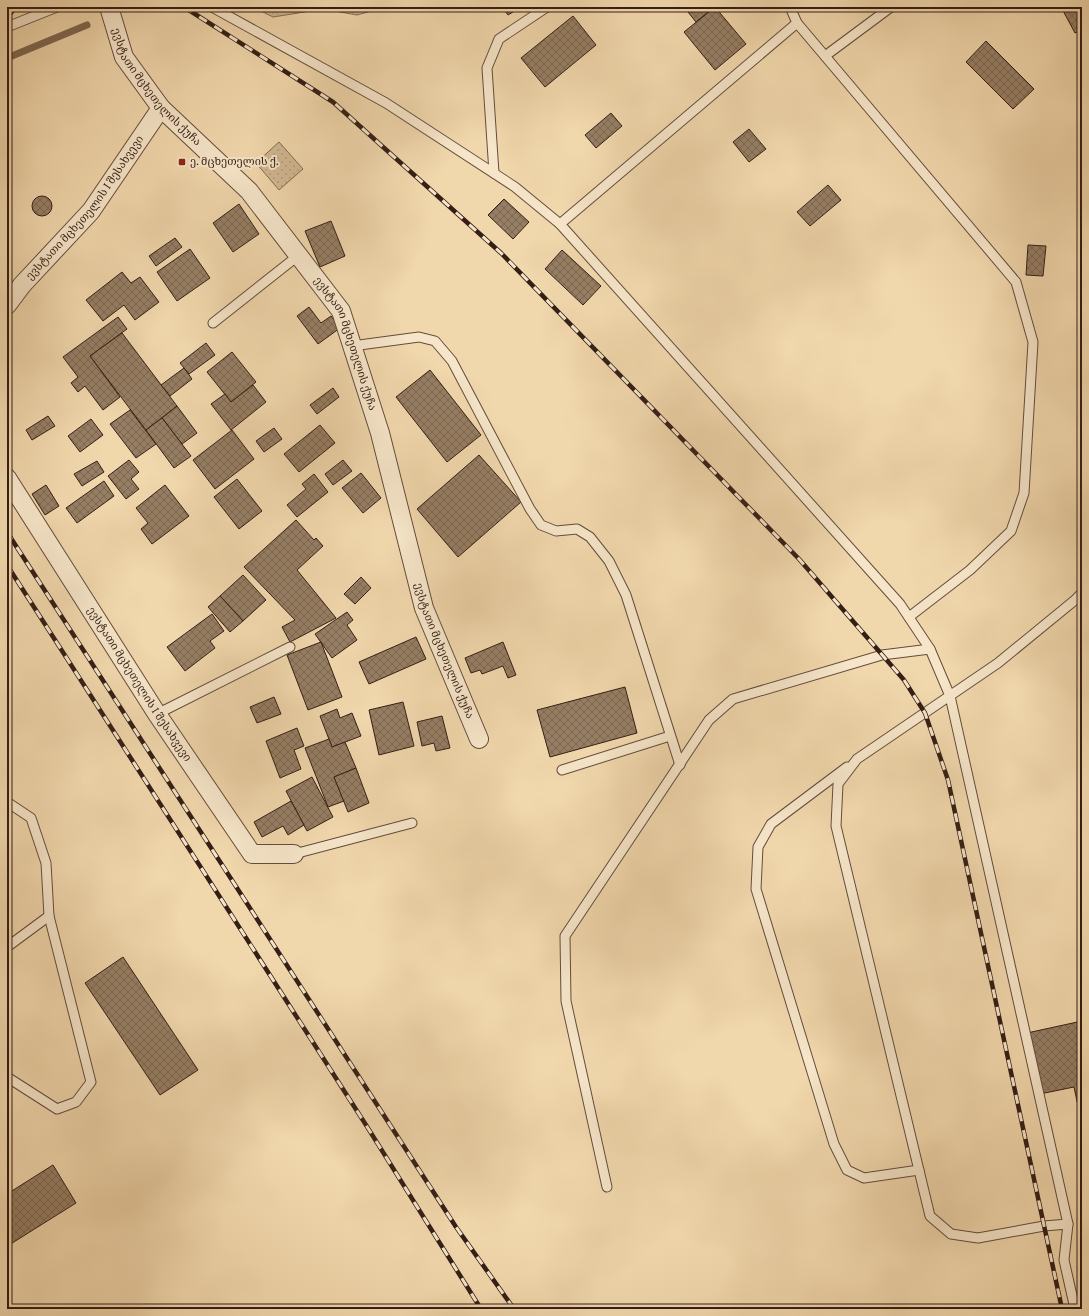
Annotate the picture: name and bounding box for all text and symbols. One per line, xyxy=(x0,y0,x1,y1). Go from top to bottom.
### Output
street label: ევსტათი მცხეთელის ქუჩა xyxy=(108,26,204,149)
street label: ევსტათი მცხეთელის I შესახვევი xyxy=(23,133,148,283)
place label: ე. მცხეთელის ქ. xyxy=(190,155,279,170)
marker: ე. მცხეთელის ქ. xyxy=(177,157,187,167)
street label: ევსტათი მცხეთელის ქუჩა xyxy=(310,274,380,413)
street label: ევსტათი მცხეთელის ქუჩა xyxy=(411,581,477,721)
street label: ევსტათი მცხეთელის I შესახვევი xyxy=(83,604,195,765)

